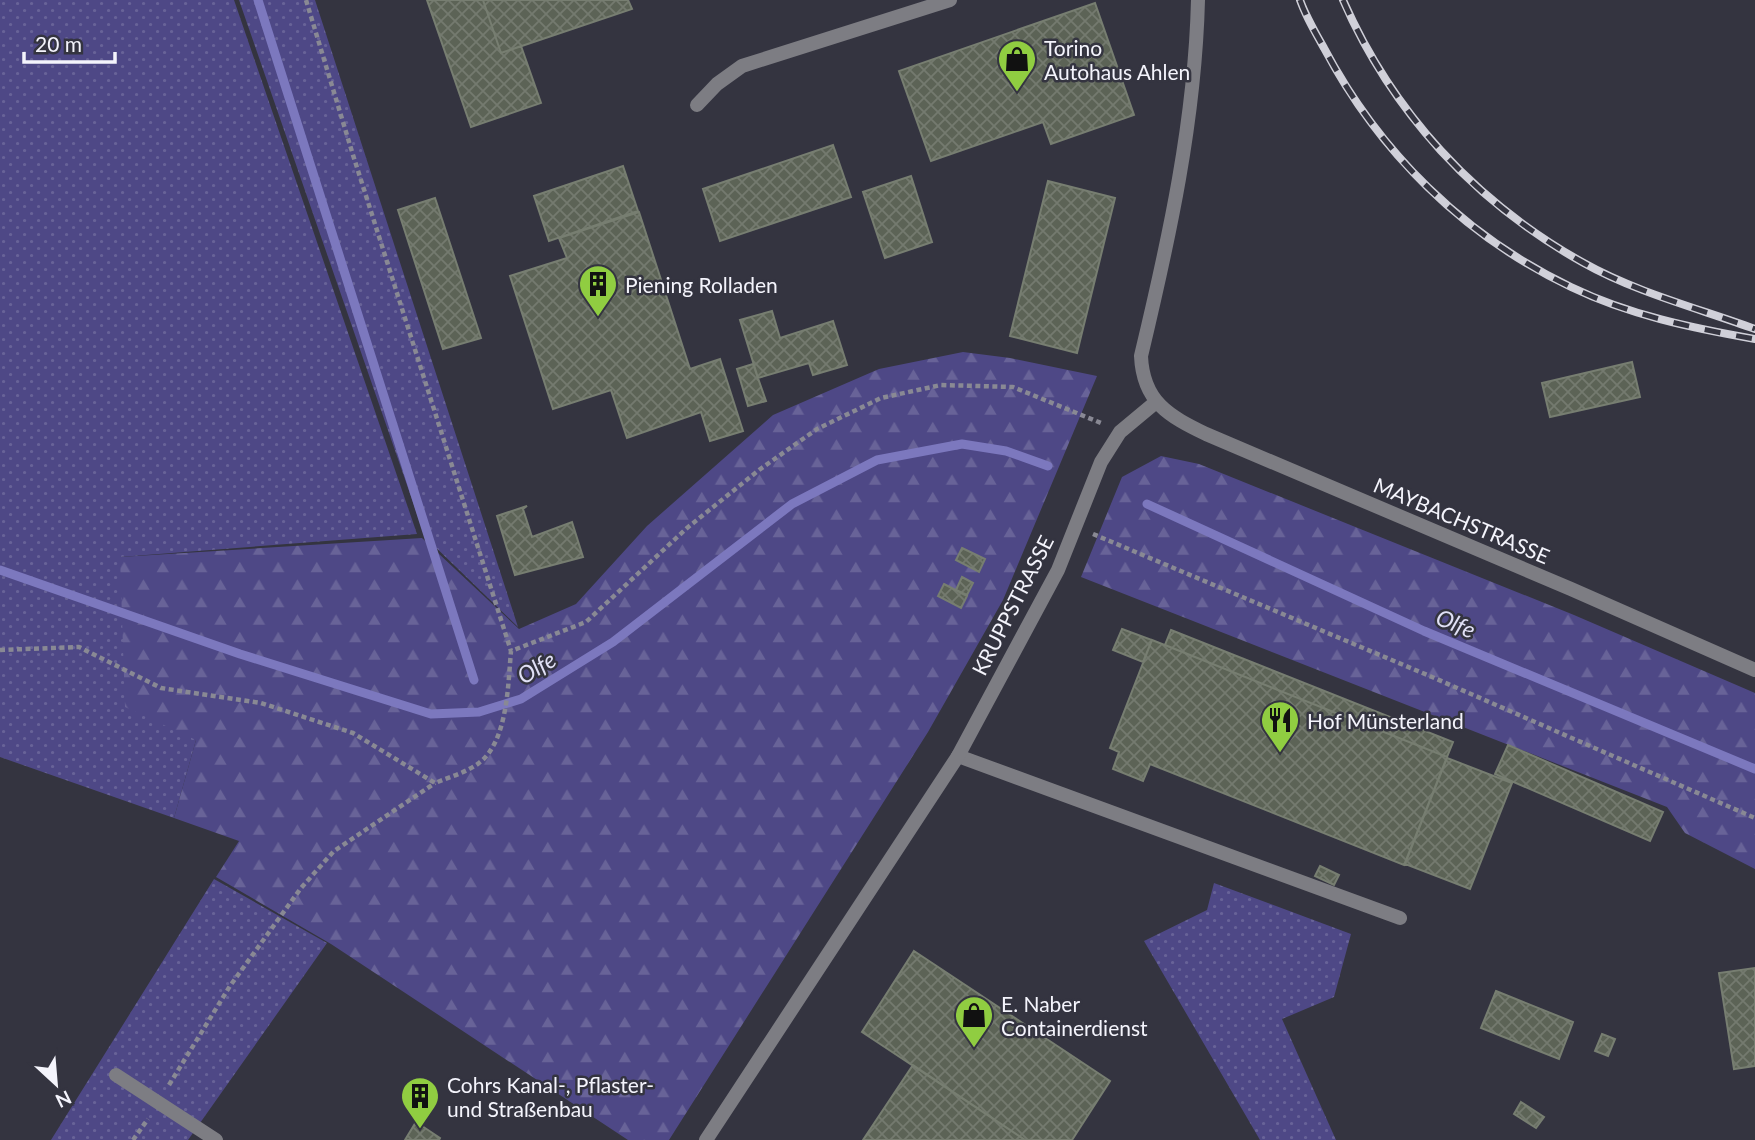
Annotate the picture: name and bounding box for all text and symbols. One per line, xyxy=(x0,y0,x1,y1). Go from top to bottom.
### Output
scale bar xyxy=(24,21,116,65)
text: 20 m xyxy=(35,31,82,56)
place label: Torino Autohaus Ahlen xyxy=(1044,35,1190,84)
shop icon: Torino Autohaus Ahlen xyxy=(996,38,1038,93)
building icon: Piening Rolladen xyxy=(577,263,619,318)
place label: Piening Rolladen xyxy=(625,272,778,297)
street label: MAYBACHSTRASSE xyxy=(1370,472,1554,568)
street label: KRUPPSTRASSE xyxy=(966,531,1058,679)
water label: Olfe xyxy=(1432,602,1480,644)
water label: Olfe xyxy=(512,645,560,689)
restaurant icon: Hof Münsterland xyxy=(1259,699,1301,754)
place label: Hof Münsterland xyxy=(1307,708,1464,733)
place label: E. Naber Containerdienst xyxy=(1001,991,1148,1040)
shop icon: E. Naber Containerdienst xyxy=(953,994,995,1049)
north arrow xyxy=(21,1049,91,1119)
place label: Cohrs Kanal-, Pflaster- und Straßenbau xyxy=(447,1072,654,1121)
building icon: Cohrs Kanal-, Pflaster- und Straßenbau xyxy=(399,1075,441,1130)
text: N xyxy=(52,1086,75,1113)

